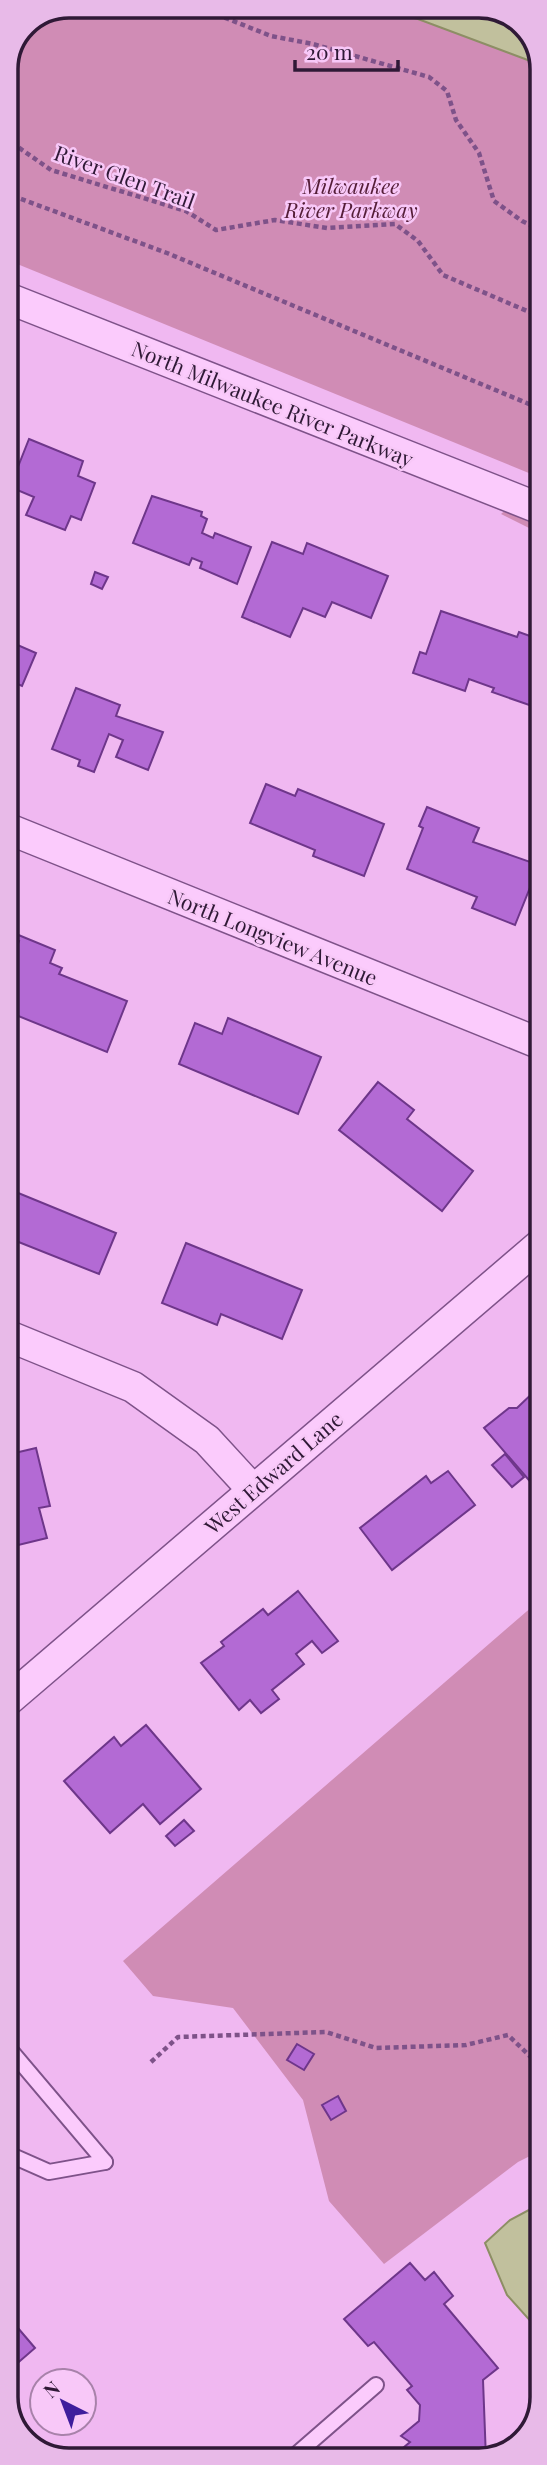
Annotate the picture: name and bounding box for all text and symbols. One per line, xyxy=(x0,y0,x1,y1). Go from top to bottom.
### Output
scale bar xyxy=(295,28,398,72)
text: 20 m xyxy=(306,37,353,65)
street label: River Glen Trail xyxy=(51,138,199,214)
park label: Milwaukee River Parkway xyxy=(283,171,418,223)
street label: North Milwaukee River Parkway xyxy=(128,334,418,473)
street label: North Longview Avenue xyxy=(164,881,382,991)
street label: West Edward Lane xyxy=(198,1404,348,1540)
north arrow xyxy=(28,2367,98,2437)
text: N xyxy=(37,2374,65,2403)

